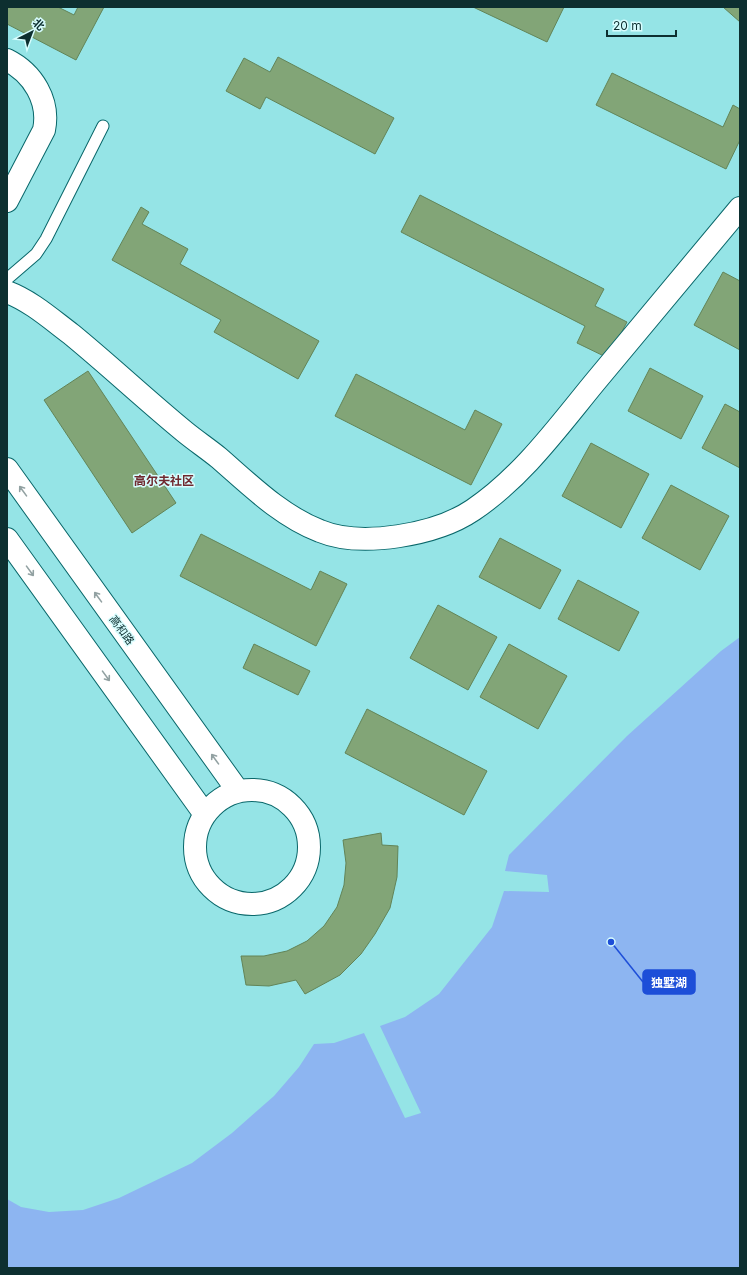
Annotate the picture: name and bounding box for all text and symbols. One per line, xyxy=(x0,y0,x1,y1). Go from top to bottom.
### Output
north arrow xyxy=(12,12,52,52)
scale bar xyxy=(607,12,676,38)
text: 北 xyxy=(30,16,47,33)
text: 20 m xyxy=(613,18,642,33)
district label: 高尔夫社区 xyxy=(134,473,194,488)
one-way arrow xyxy=(19,486,27,497)
one-way arrow xyxy=(26,565,34,576)
one-way arrow xyxy=(94,591,102,602)
street label: 高和路 xyxy=(107,613,137,647)
one-way arrow xyxy=(102,671,110,682)
one-way arrow xyxy=(211,754,219,765)
callout: 独墅湖 xyxy=(643,970,695,994)
text: 独墅湖 xyxy=(651,975,687,990)

